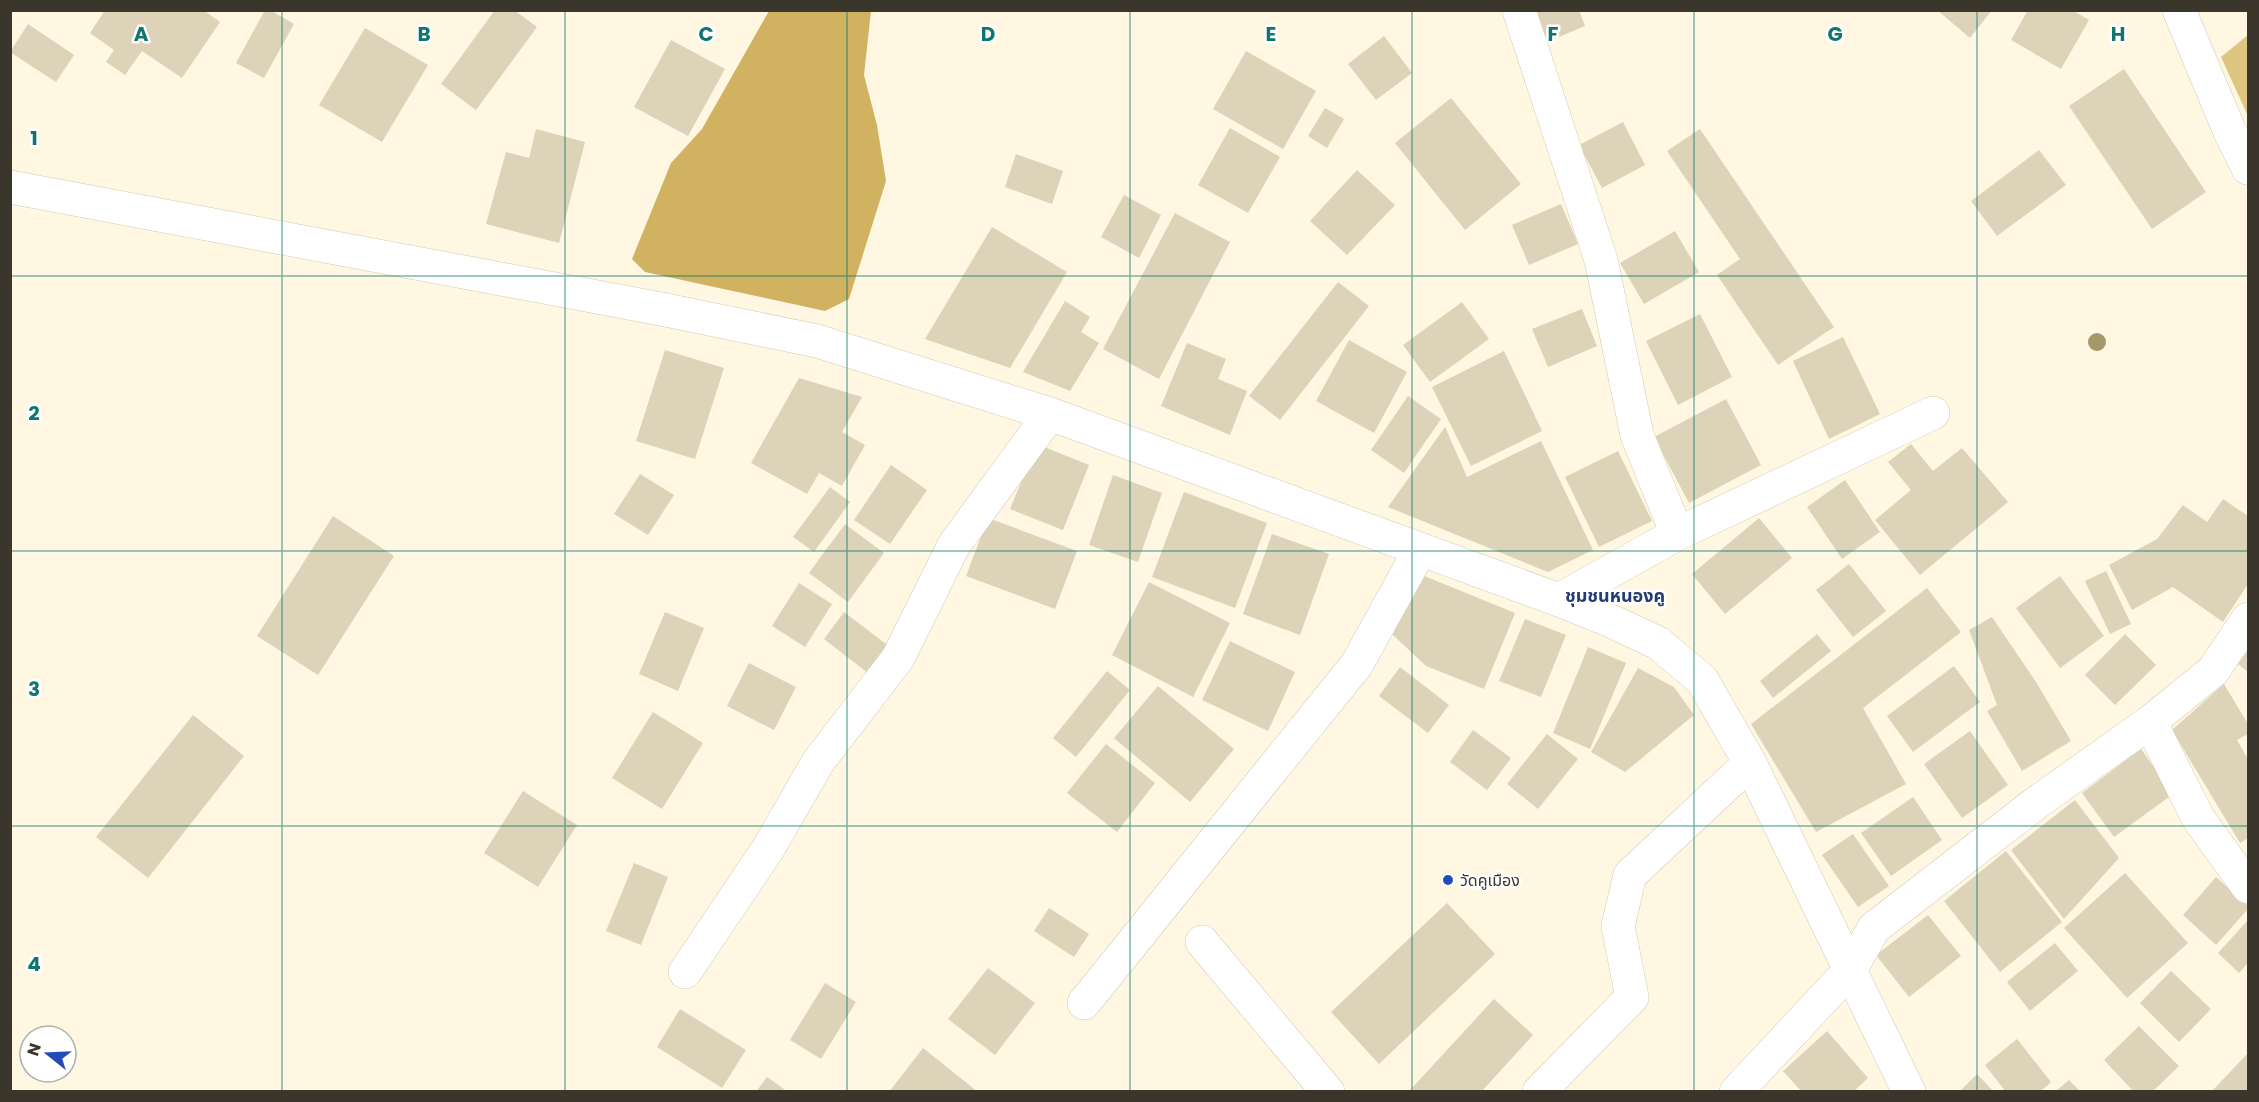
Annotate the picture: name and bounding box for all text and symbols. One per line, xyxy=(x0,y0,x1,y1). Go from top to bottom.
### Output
text: A xyxy=(134,20,149,48)
text: B xyxy=(417,20,431,48)
text: C xyxy=(698,20,714,48)
text: D xyxy=(981,20,995,48)
text: E xyxy=(1266,20,1276,48)
text: F xyxy=(1548,20,1559,48)
text: G xyxy=(1827,20,1843,48)
text: H xyxy=(2111,20,2125,48)
text: 1 xyxy=(30,124,38,152)
text: 2 xyxy=(28,399,40,427)
district label: ชุมชนหนองคู xyxy=(1565,583,1665,608)
text: 3 xyxy=(28,675,40,703)
place label: วัดคูเมือง xyxy=(1460,869,1520,892)
marker: วัดคูเมือง xyxy=(1441,873,1455,887)
text: 4 xyxy=(27,950,41,978)
north arrow xyxy=(18,1024,78,1084)
text: N xyxy=(21,1040,47,1059)

